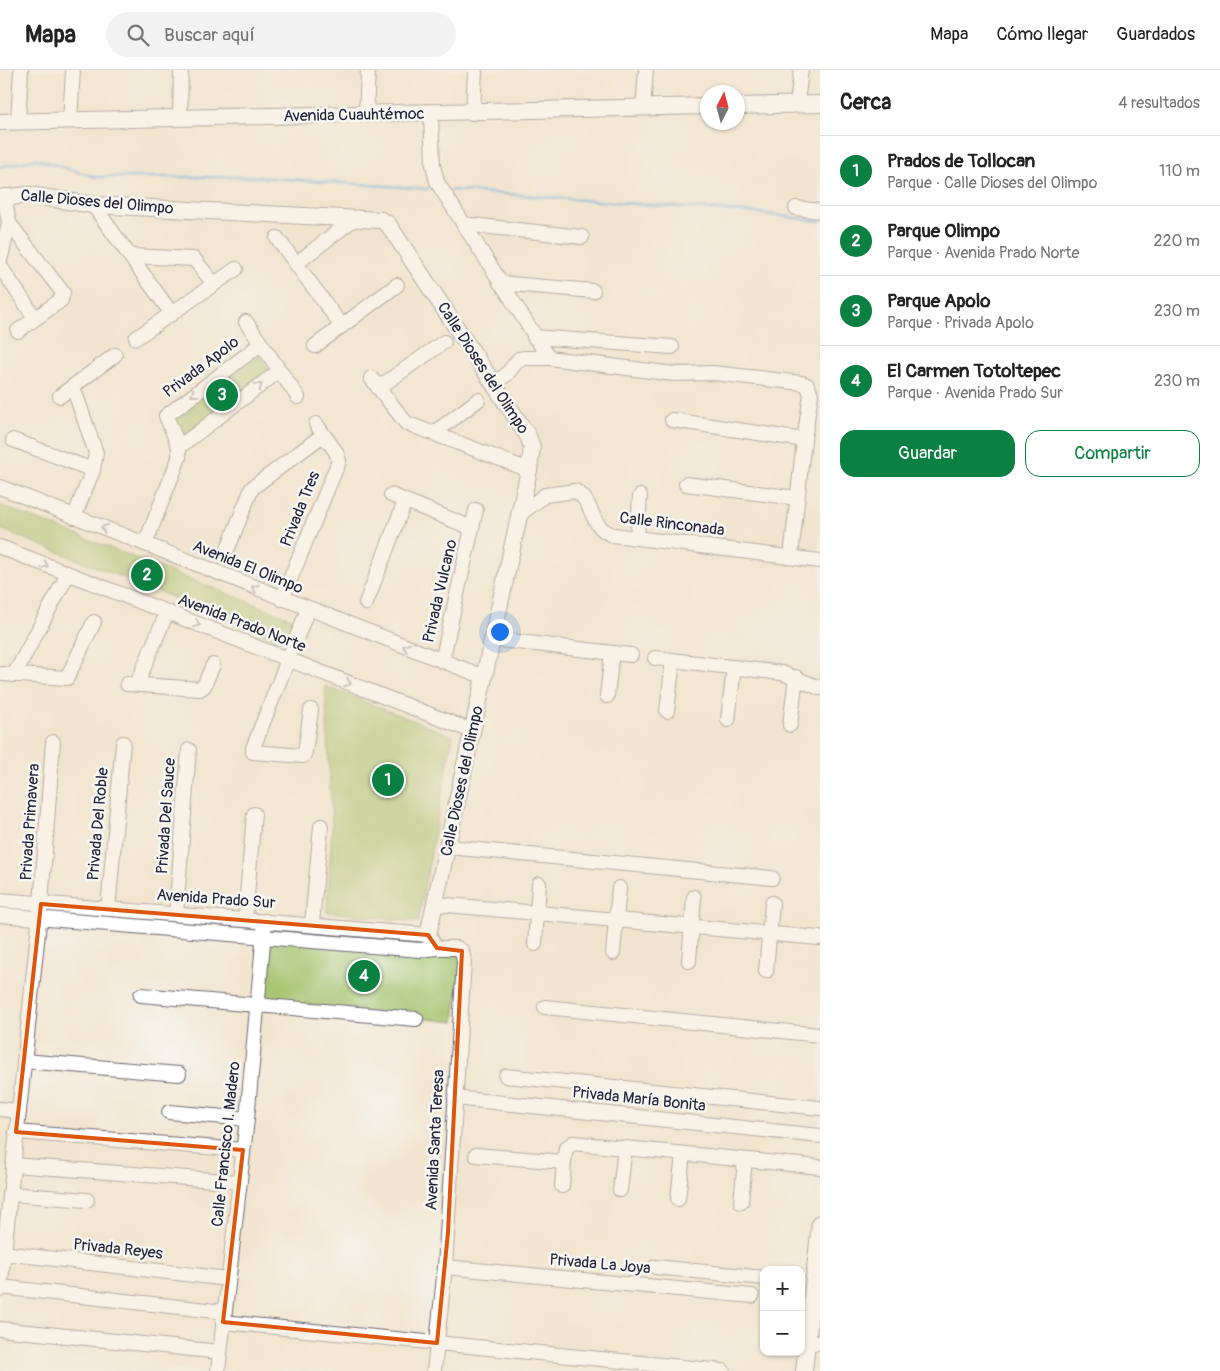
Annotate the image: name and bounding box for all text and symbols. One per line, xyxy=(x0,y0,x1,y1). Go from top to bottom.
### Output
search box xyxy=(106,12,456,57)
text: Mapa xyxy=(25,20,76,49)
icon: search xyxy=(124,21,152,49)
text: Buscar aquí xyxy=(164,23,255,47)
text: Mapa xyxy=(930,23,968,46)
text: Cómo llegar xyxy=(996,23,1088,46)
text: Guardados xyxy=(1116,23,1195,46)
north arrow xyxy=(700,85,745,130)
text: Cerca xyxy=(840,89,891,116)
text: 4 resultados xyxy=(1118,93,1200,113)
street label: Avenida Cuauhtémoc xyxy=(283,104,425,126)
text: Prados de Tollocan xyxy=(887,149,1035,173)
text: 1 xyxy=(853,161,859,181)
text: 110 m xyxy=(1159,161,1200,181)
text: Parque · Calle Dioses del Olimpo xyxy=(887,173,1097,193)
street label: Calle Dioses del Olimpo xyxy=(20,185,175,219)
text: Parque Olimpo xyxy=(887,219,1000,243)
text: 2 xyxy=(852,231,860,251)
text: 220 m xyxy=(1154,231,1200,251)
text: Parque · Avenida Prado Norte xyxy=(887,243,1079,263)
text: Parque Apolo xyxy=(887,289,991,313)
street label: Calle Dioses del Olimpo xyxy=(433,298,533,438)
text: 3 xyxy=(852,301,860,321)
text: 230 m xyxy=(1154,301,1200,321)
text: Parque · Privada Apolo xyxy=(887,313,1034,333)
street label: Privada Apolo xyxy=(159,332,243,402)
text: El Carmen Totoltepec xyxy=(887,359,1061,383)
text: 4 xyxy=(851,371,861,391)
text: 230 m xyxy=(1154,371,1200,391)
pin: 3 xyxy=(206,376,238,414)
one-way arrow xyxy=(253,383,263,392)
text: Parque · Avenida Prado Sur xyxy=(887,383,1063,403)
one-way arrow xyxy=(190,388,200,397)
button: Guardar xyxy=(840,430,1015,477)
button: Compartir xyxy=(1025,430,1200,477)
street label: Privada Tres xyxy=(276,468,324,550)
street label: Calle Rinconada xyxy=(618,508,726,540)
one-way arrow xyxy=(100,524,109,534)
street label: Avenida El Olimpo xyxy=(190,536,306,598)
street label: Privada Vulcano xyxy=(418,537,462,645)
pin: 2 xyxy=(131,556,163,594)
one-way arrow xyxy=(40,559,49,569)
one-way arrow xyxy=(251,584,260,594)
street label: Avenida Prado Norte xyxy=(175,589,309,657)
one-way arrow xyxy=(192,618,201,628)
your location xyxy=(487,619,513,645)
one-way arrow xyxy=(402,643,411,653)
one-way arrow xyxy=(343,677,352,687)
street label: Calle Dioses del Olimpo xyxy=(436,704,488,858)
street label: Privada Del Sauce xyxy=(152,757,180,875)
pin: 1 xyxy=(372,761,404,799)
street label: Privada Primavera xyxy=(16,763,44,881)
street label: Privada Del Roble xyxy=(83,766,113,881)
street label: Avenida Prado Sur xyxy=(156,885,276,913)
pin: 4 xyxy=(348,957,380,995)
street label: Calle Francisco I. Madero xyxy=(207,1060,245,1228)
street label: Avenida Santa Teresa xyxy=(421,1069,449,1211)
street label: Privada María Bonita xyxy=(571,1082,707,1116)
street label: Privada Reyes xyxy=(72,1234,164,1264)
street label: Privada La Joya xyxy=(549,1250,651,1278)
map controls xyxy=(760,1266,805,1356)
button: + xyxy=(760,1266,805,1311)
button: − xyxy=(760,1311,805,1356)

